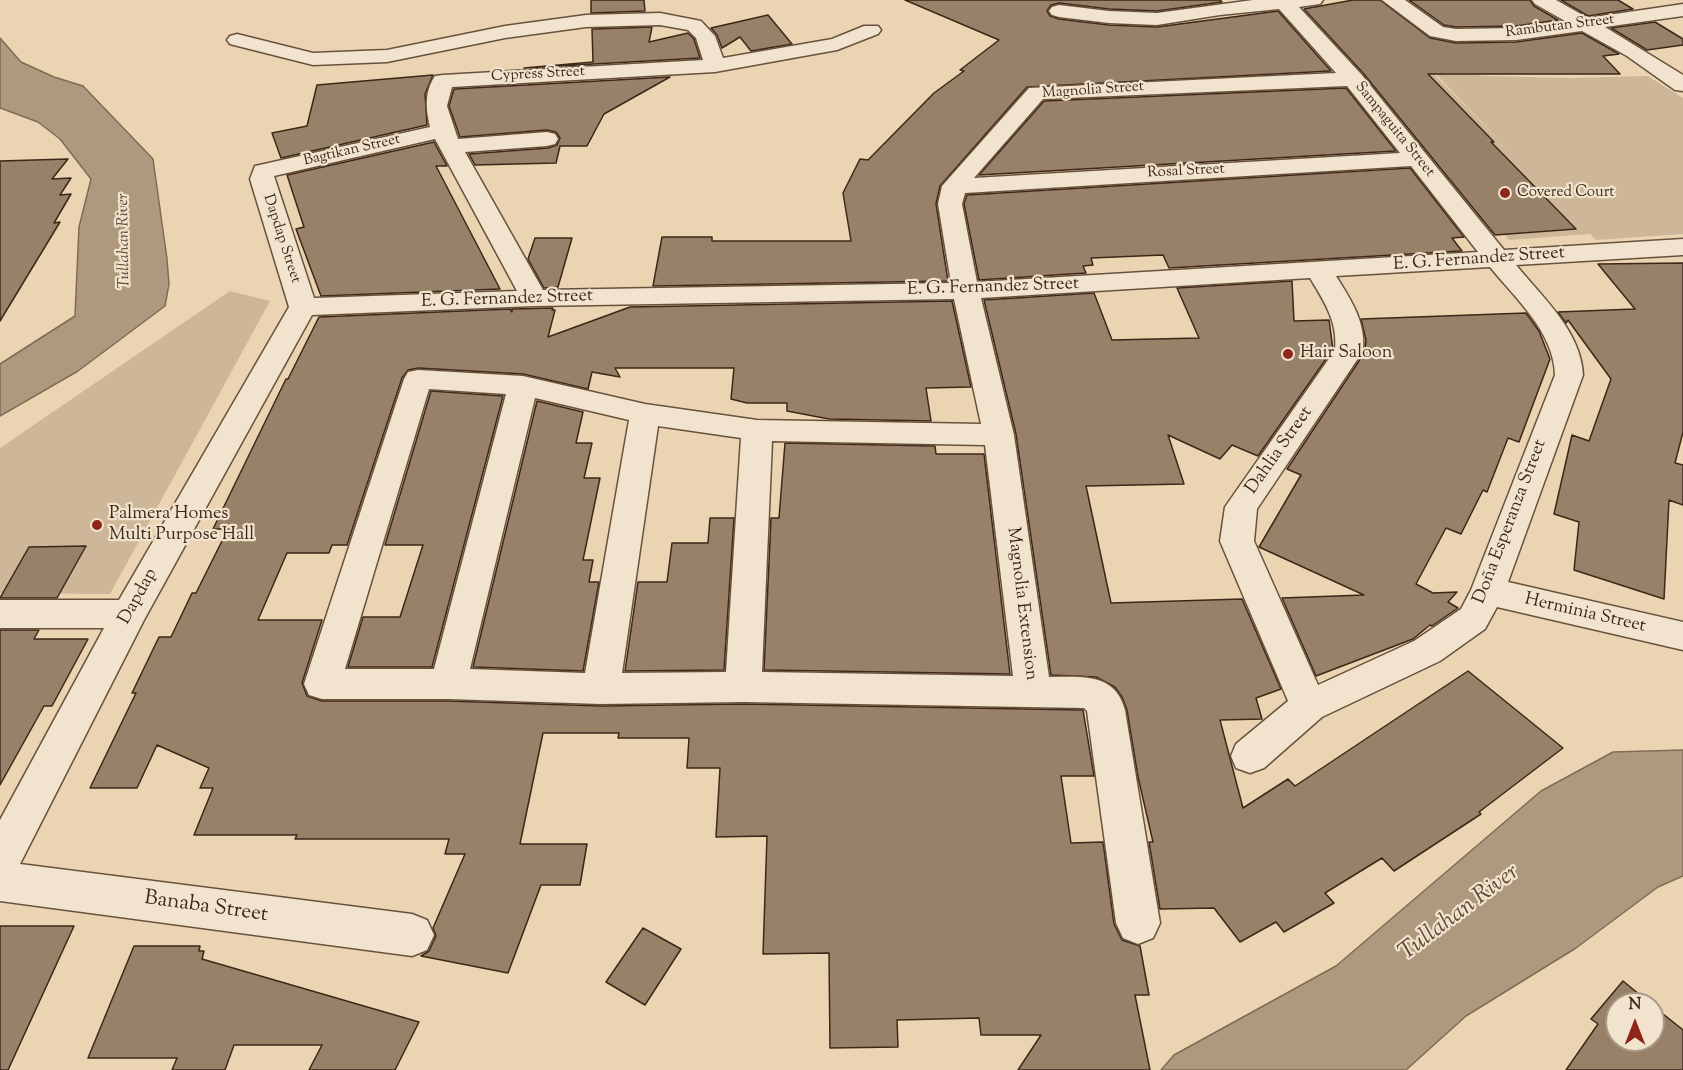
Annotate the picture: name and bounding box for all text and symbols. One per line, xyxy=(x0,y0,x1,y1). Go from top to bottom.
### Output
street label: Rambutan Street xyxy=(1505,11,1615,43)
street label: Cypress Street xyxy=(491,64,585,86)
street label: Magnolia Street xyxy=(1042,78,1144,104)
street label: Sampaguita Street xyxy=(1350,79,1438,181)
street label: Bagtikan Street xyxy=(302,131,402,171)
street label: Rosal Street xyxy=(1147,161,1225,183)
place label: Covered Court xyxy=(1517,184,1614,202)
marker: Covered Court xyxy=(1498,186,1512,200)
street label: Dapdap Street xyxy=(258,192,304,286)
water label: Tullahan River xyxy=(115,193,135,289)
street label: E. G. Fernandez Street xyxy=(1392,243,1566,277)
street label: E. G. Fernandez Street xyxy=(907,274,1079,302)
street label: E. G. Fernandez Street xyxy=(421,286,593,314)
place label: Hair Saloon xyxy=(1300,343,1392,365)
marker: Hair Saloon xyxy=(1281,347,1295,361)
street label: Dahlia Street xyxy=(1242,403,1318,499)
street label: Doña Esperanza Street xyxy=(1470,437,1552,607)
place label: Palmera Homes Multi Purpose Hall xyxy=(109,504,254,546)
marker: Palmera Homes Multi Purpose Hall xyxy=(90,518,104,532)
street label: Magnolia Extension xyxy=(1001,526,1041,682)
street label: Dapdap xyxy=(115,565,163,629)
street label: Herminia Street xyxy=(1522,590,1648,638)
water label: Tullahan River xyxy=(1394,859,1526,969)
street label: Banaba Street xyxy=(143,887,269,929)
north arrow xyxy=(1605,992,1665,1052)
text: N xyxy=(1629,994,1641,1017)

